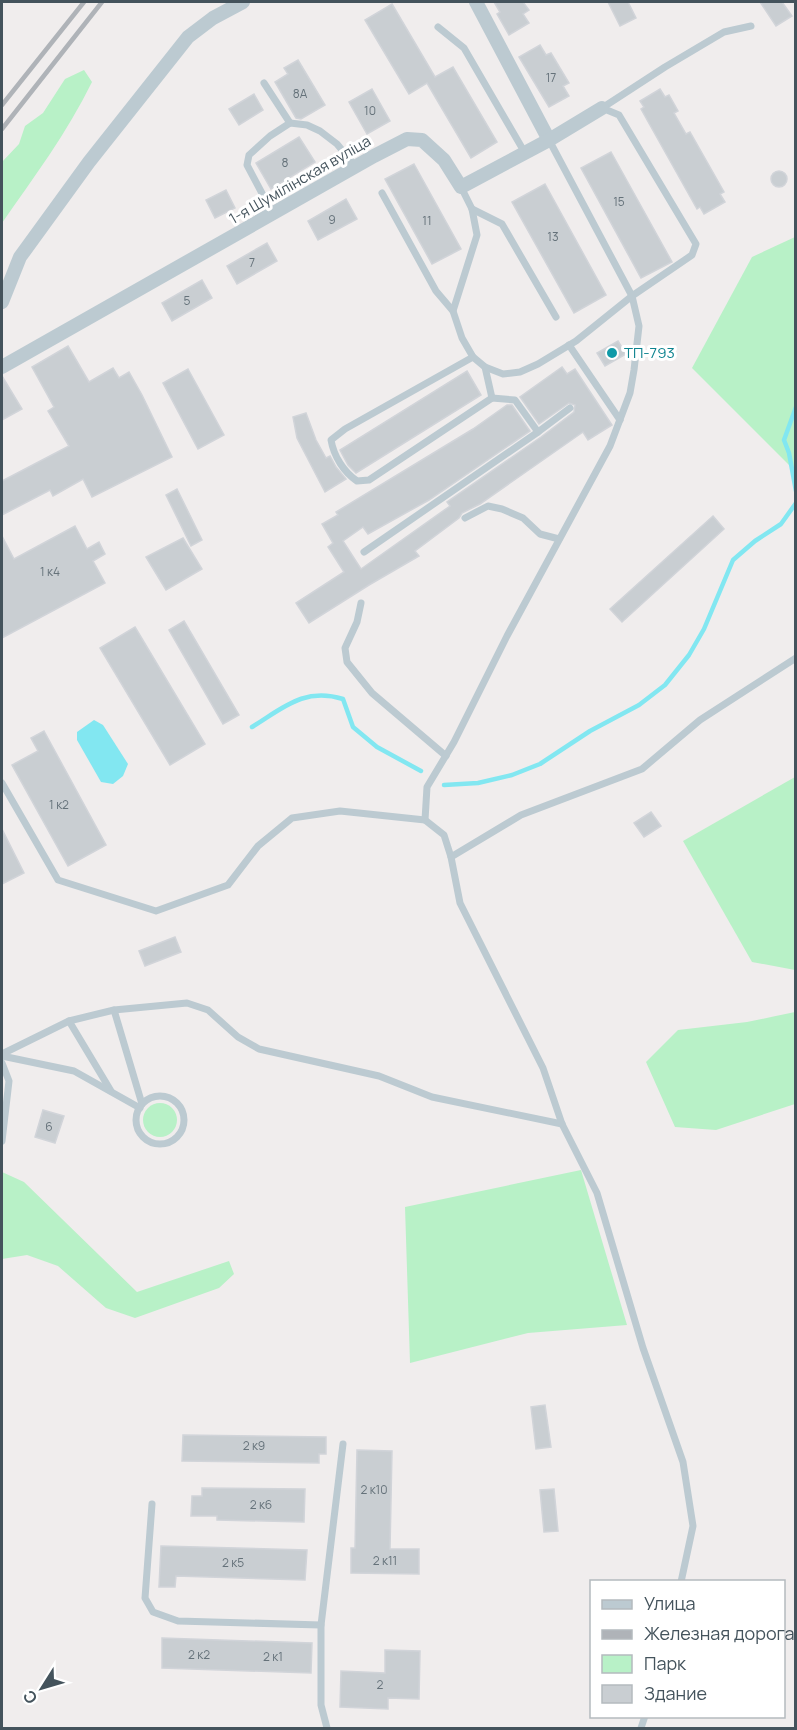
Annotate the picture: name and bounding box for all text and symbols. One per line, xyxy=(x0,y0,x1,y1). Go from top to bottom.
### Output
house number: 17 xyxy=(546,69,556,86)
house number: 8А xyxy=(293,85,308,102)
house number: 10 xyxy=(364,102,376,119)
street label: 1-я Шумілінская вуліца xyxy=(225,130,375,229)
house number: 8 xyxy=(282,154,289,171)
house number: 15 xyxy=(613,193,625,210)
house number: 9 xyxy=(328,211,336,228)
house number: 11 xyxy=(422,212,432,229)
house number: 13 xyxy=(547,228,559,245)
house number: 7 xyxy=(249,254,255,271)
house number: 5 xyxy=(184,292,191,309)
place label: ТП-793 xyxy=(624,342,675,363)
marker: ТП-793 xyxy=(605,346,619,360)
house number: 1 к4 xyxy=(40,563,60,580)
house number: 1 к2 xyxy=(49,796,69,813)
house number: 6 xyxy=(45,1118,53,1135)
house number: 2 к9 xyxy=(243,1437,265,1454)
house number: 2 к10 xyxy=(360,1481,388,1498)
house number: 2 к6 xyxy=(250,1496,272,1513)
house number: 2 к11 xyxy=(373,1552,397,1569)
house number: 2 к5 xyxy=(222,1554,244,1571)
legend xyxy=(590,1580,785,1718)
text: Улица xyxy=(644,1591,696,1615)
text: Железная дорога xyxy=(644,1621,795,1645)
house number: 2 к2 xyxy=(188,1646,210,1663)
house number: 2 к1 xyxy=(263,1648,283,1665)
text: Парк xyxy=(644,1651,687,1675)
north arrow xyxy=(12,1658,72,1718)
house number: 2 xyxy=(377,1676,384,1693)
text: Здание xyxy=(644,1681,707,1705)
text: С xyxy=(18,1686,42,1708)

